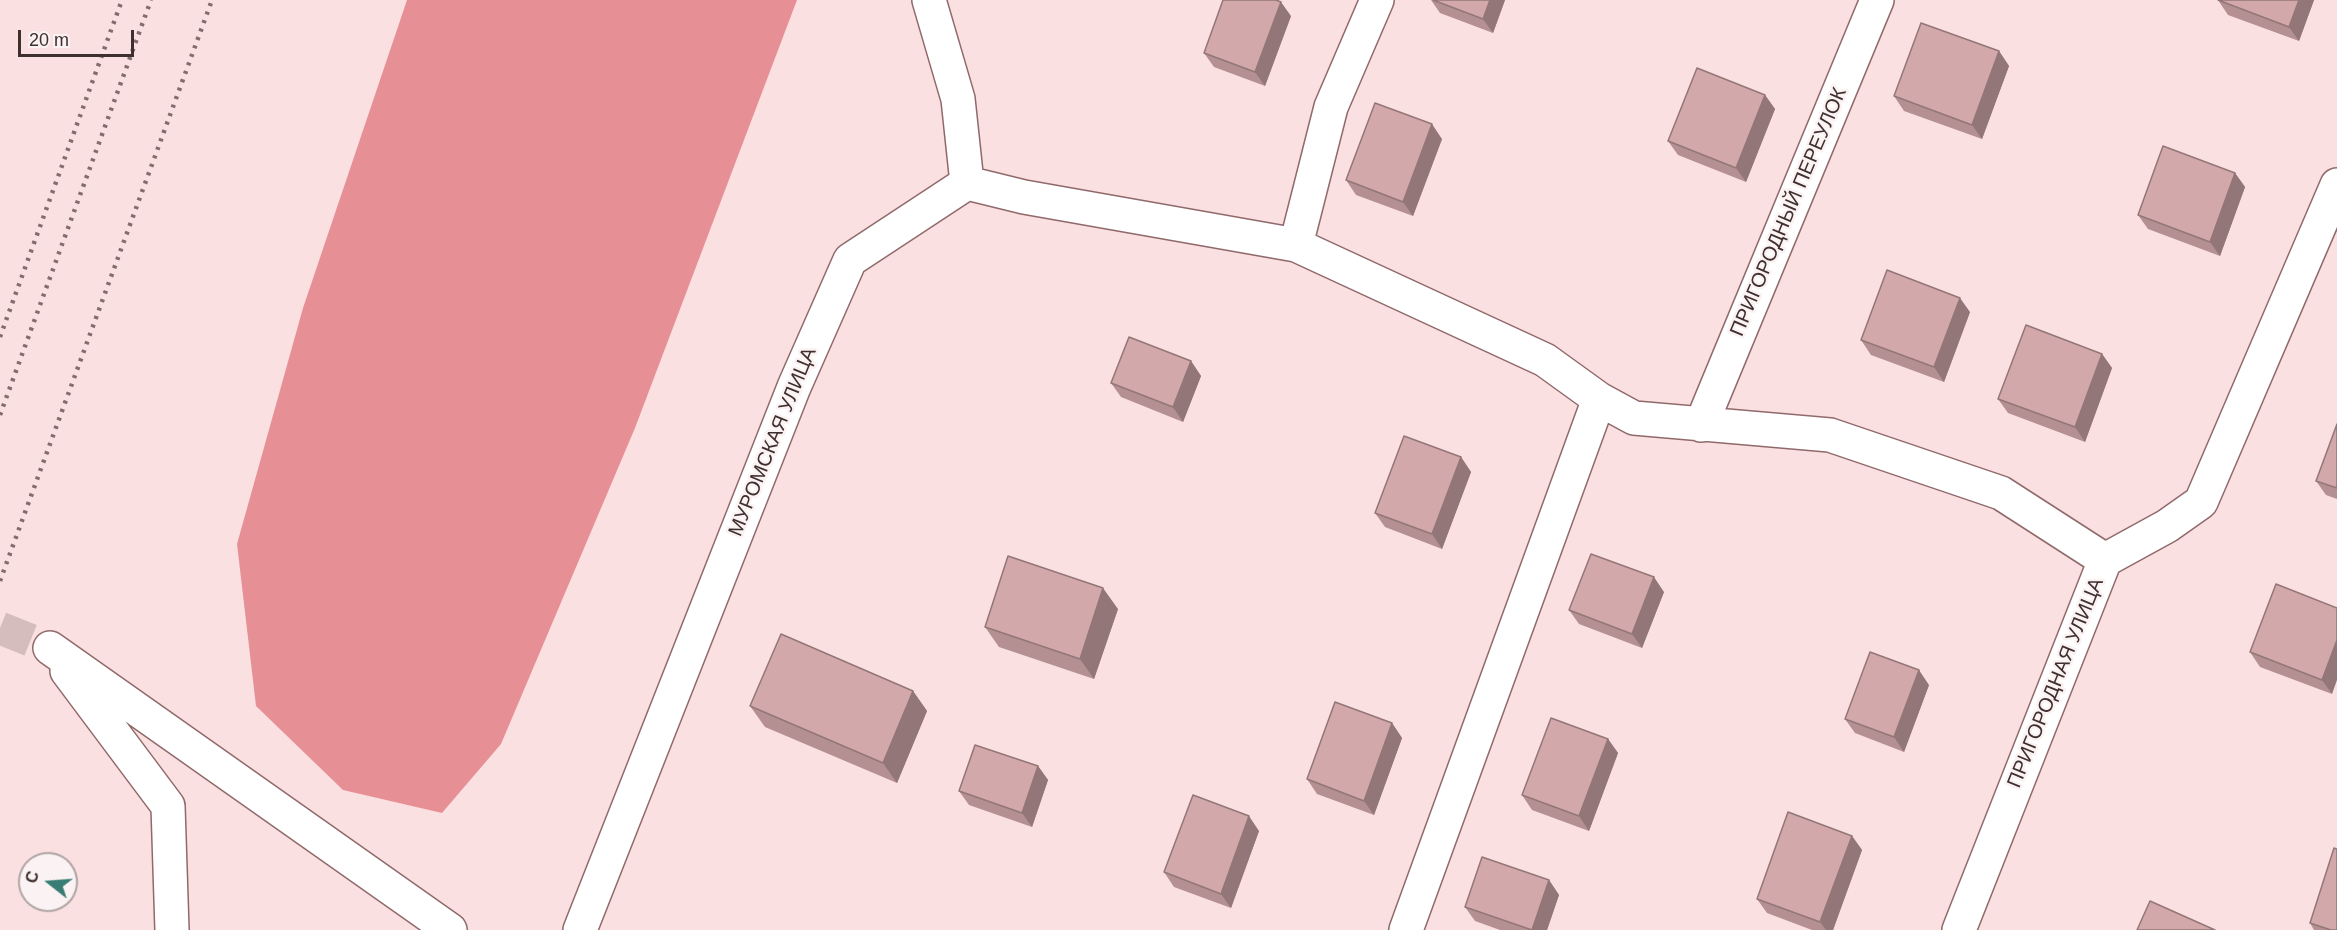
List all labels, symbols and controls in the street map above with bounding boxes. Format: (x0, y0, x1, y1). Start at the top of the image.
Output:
scale bar (21, 18, 136, 56)
text: 20 m (29, 30, 69, 50)
street label: ПРИГОРОДНЫЙ ПЕРЕУЛОК (1726, 84, 1852, 340)
street label: МУРОМСКАЯ УЛИЦА (724, 344, 822, 540)
street label: ПРИГОРОДНАЯ УЛИЦА (2003, 574, 2109, 792)
north arrow (18, 852, 78, 912)
text: С (22, 869, 42, 885)

